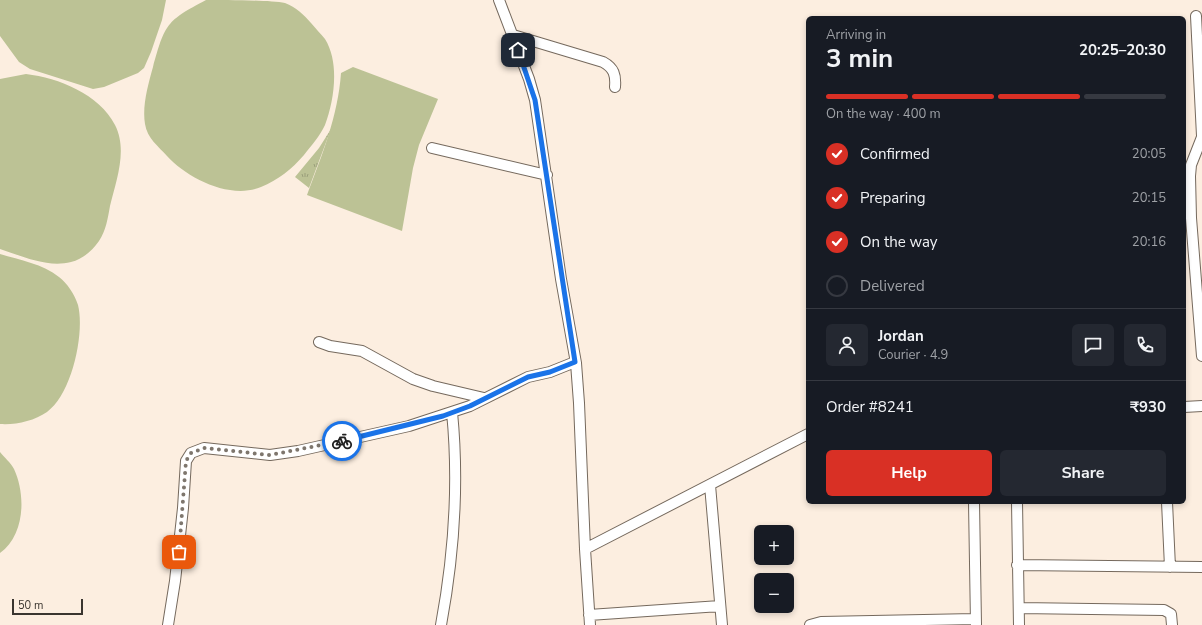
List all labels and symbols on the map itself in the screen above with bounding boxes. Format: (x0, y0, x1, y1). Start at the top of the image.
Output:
pin (501, 33, 535, 67)
courier (322, 421, 362, 461)
pin (162, 535, 196, 569)
scale bar (12, 597, 83, 616)

